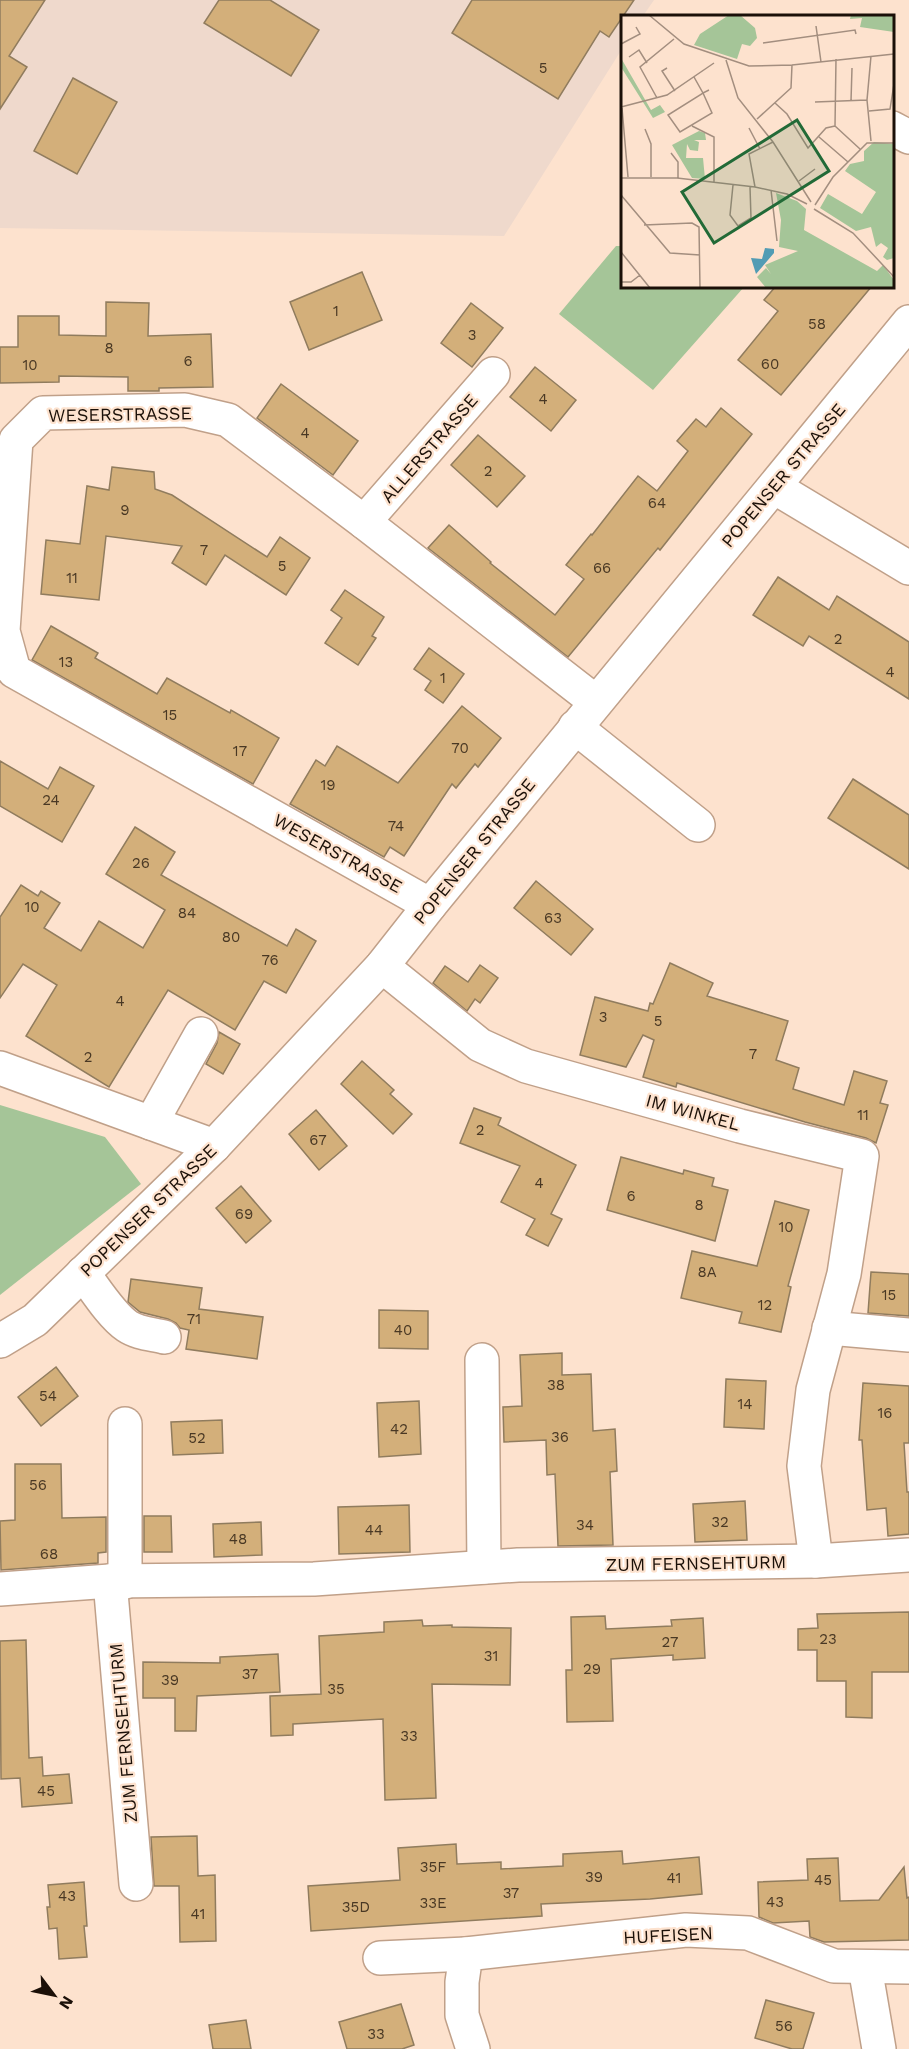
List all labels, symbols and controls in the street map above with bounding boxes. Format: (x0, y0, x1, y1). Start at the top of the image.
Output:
inset map (621, 15, 894, 288)
house number: 5 (539, 59, 547, 77)
house number: 1 (333, 302, 339, 320)
house number: 58 (808, 315, 826, 333)
house number: 3 (468, 326, 476, 344)
house number: 8 (104, 339, 114, 357)
house number: 6 (183, 352, 193, 370)
house number: 60 (761, 355, 779, 373)
house number: 10 (22, 356, 38, 374)
street label: ALLERSTRASSE (376, 389, 482, 507)
house number: 4 (538, 390, 548, 408)
street label: POPENSER STRASSE (717, 399, 849, 551)
street label: WESERSTRASSE (48, 402, 192, 426)
house number: 4 (300, 424, 310, 442)
house number: 2 (484, 462, 492, 480)
house number: 64 (648, 494, 666, 512)
house number: 9 (120, 501, 130, 519)
house number: 7 (200, 541, 208, 559)
house number: 5 (278, 557, 286, 575)
house number: 66 (593, 559, 611, 577)
house number: 11 (66, 569, 78, 587)
house number: 2 (834, 630, 842, 648)
house number: 13 (59, 653, 73, 671)
house number: 4 (885, 663, 895, 681)
house number: 1 (440, 669, 446, 687)
house number: 15 (163, 706, 177, 724)
house number: 70 (451, 739, 469, 757)
house number: 17 (233, 742, 247, 760)
street label: POPENSER STRASSE (409, 774, 539, 928)
house number: 19 (320, 776, 336, 794)
house number: 24 (42, 791, 60, 809)
street label: WESERSTRASSE (270, 809, 406, 897)
house number: 74 (388, 817, 404, 835)
house number: 26 (132, 854, 150, 872)
house number: 10 (24, 898, 40, 916)
house number: 84 (178, 904, 196, 922)
house number: 63 (544, 909, 562, 927)
house number: 80 (222, 928, 240, 946)
house number: 76 (261, 951, 279, 969)
house number: 4 (115, 992, 125, 1010)
house number: 3 (599, 1008, 607, 1026)
house number: 5 (654, 1012, 662, 1030)
house number: 7 (749, 1045, 757, 1063)
house number: 2 (84, 1048, 92, 1066)
street label: IM WINKEL (644, 1089, 742, 1135)
house number: 11 (857, 1106, 869, 1124)
house number: 2 (476, 1121, 484, 1139)
house number: 67 (309, 1131, 327, 1149)
street label: POPENSER STRASSE (75, 1139, 221, 1281)
house number: 4 (534, 1174, 544, 1192)
house number: 6 (626, 1187, 636, 1205)
house number: 8 (694, 1196, 704, 1214)
house number: 69 (235, 1205, 253, 1223)
house number: 10 (778, 1218, 794, 1236)
house number: 8A (697, 1263, 717, 1281)
house number: 15 (882, 1286, 896, 1304)
house number: 12 (758, 1296, 772, 1314)
house number: 71 (187, 1310, 201, 1328)
house number: 40 (394, 1321, 412, 1339)
house number: 38 (547, 1376, 565, 1394)
house number: 54 (39, 1387, 57, 1405)
house number: 14 (737, 1395, 753, 1413)
house number: 16 (878, 1404, 892, 1422)
house number: 42 (390, 1420, 408, 1438)
house number: 36 (551, 1428, 569, 1446)
house number: 52 (188, 1429, 206, 1447)
house number: 56 (29, 1476, 47, 1494)
house number: 32 (711, 1513, 729, 1531)
house number: 34 (576, 1516, 594, 1534)
house number: 44 (365, 1521, 383, 1539)
house number: 48 (229, 1530, 247, 1548)
house number: 68 (40, 1545, 58, 1563)
street label: ZUM FERNSEHTURM (606, 1551, 786, 1575)
house number: 23 (819, 1630, 837, 1648)
house number: 27 (662, 1633, 678, 1651)
street label: ZUM FERNSEHTURM (105, 1642, 141, 1824)
house number: 31 (484, 1647, 498, 1665)
house number: 29 (583, 1660, 601, 1678)
house number: 37 (242, 1665, 258, 1683)
house number: 39 (161, 1671, 179, 1689)
house number: 35 (327, 1680, 345, 1698)
house number: 33 (400, 1727, 418, 1745)
house number: 45 (37, 1782, 55, 1800)
house number: 35F (420, 1858, 446, 1876)
house number: 39 (585, 1868, 603, 1886)
house number: 41 (667, 1869, 681, 1887)
house number: 45 (814, 1871, 832, 1889)
house number: 37 (503, 1884, 519, 1902)
house number: 43 (58, 1887, 76, 1905)
house number: 43 (766, 1893, 784, 1911)
house number: 33E (419, 1894, 447, 1912)
house number: 35D (342, 1898, 370, 1916)
house number: 41 (191, 1905, 205, 1923)
street label: HUFEISEN (623, 1922, 713, 1948)
north arrow (24, 1965, 84, 2025)
text: N (55, 1993, 77, 2013)
house number: 56 (775, 2017, 793, 2035)
house number: 33 (367, 2025, 385, 2043)

